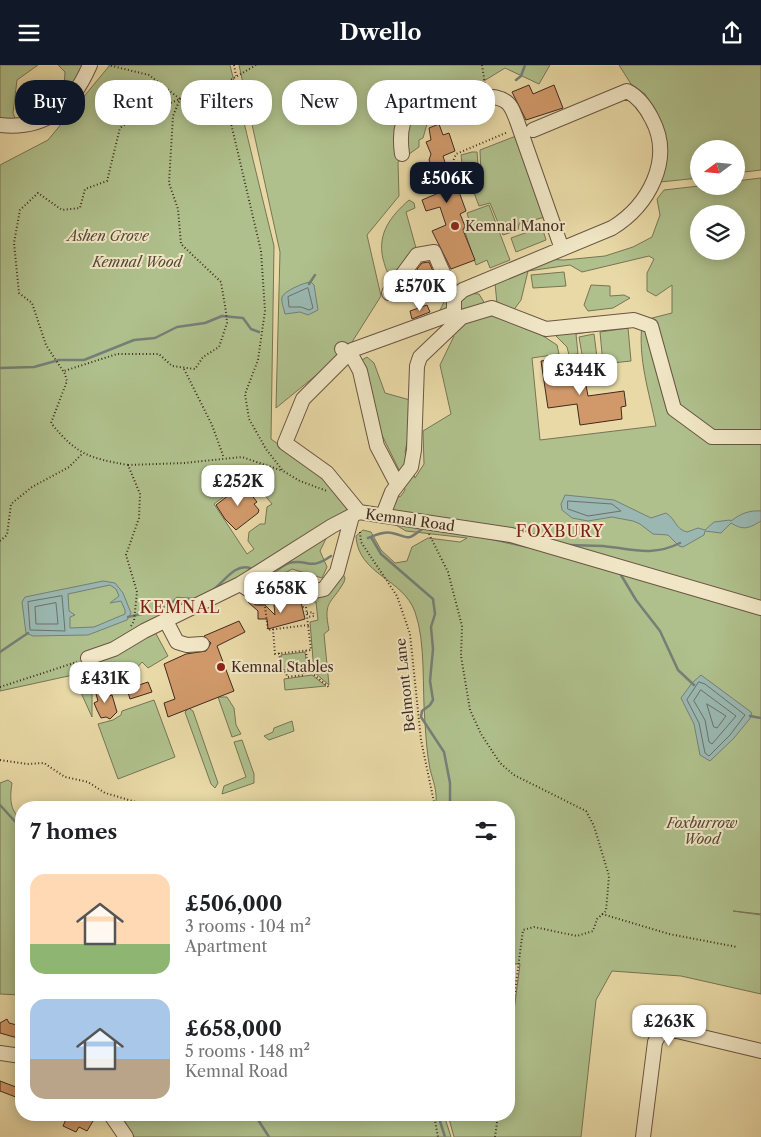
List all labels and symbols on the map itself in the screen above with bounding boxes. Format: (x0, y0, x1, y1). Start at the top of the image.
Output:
north arrow (690, 140, 745, 195)
pin: £506K (412, 161, 482, 204)
place label: Kemnal Manor (465, 217, 565, 235)
marker: Kemnal Manor (449, 220, 461, 232)
park label: Ashen Grove (65, 227, 150, 245)
park label: Kemnal Wood (91, 253, 183, 271)
pin: £570K (385, 269, 455, 312)
pin: £344K (545, 353, 615, 396)
pin: £252K (203, 465, 273, 507)
street label: Kemnal Road (364, 505, 456, 535)
district label: FOXBURY (516, 521, 604, 541)
pin: £658K (246, 571, 316, 614)
district label: KEMNAL (139, 597, 221, 617)
street label: Belmont Lane (391, 637, 419, 733)
place label: Kemnal Stables (231, 658, 334, 676)
pin: £431K (70, 661, 140, 704)
marker: Kemnal Stables (215, 661, 227, 673)
park label: Foxburrow Wood (666, 814, 738, 848)
pin: £263K (634, 1005, 704, 1047)

